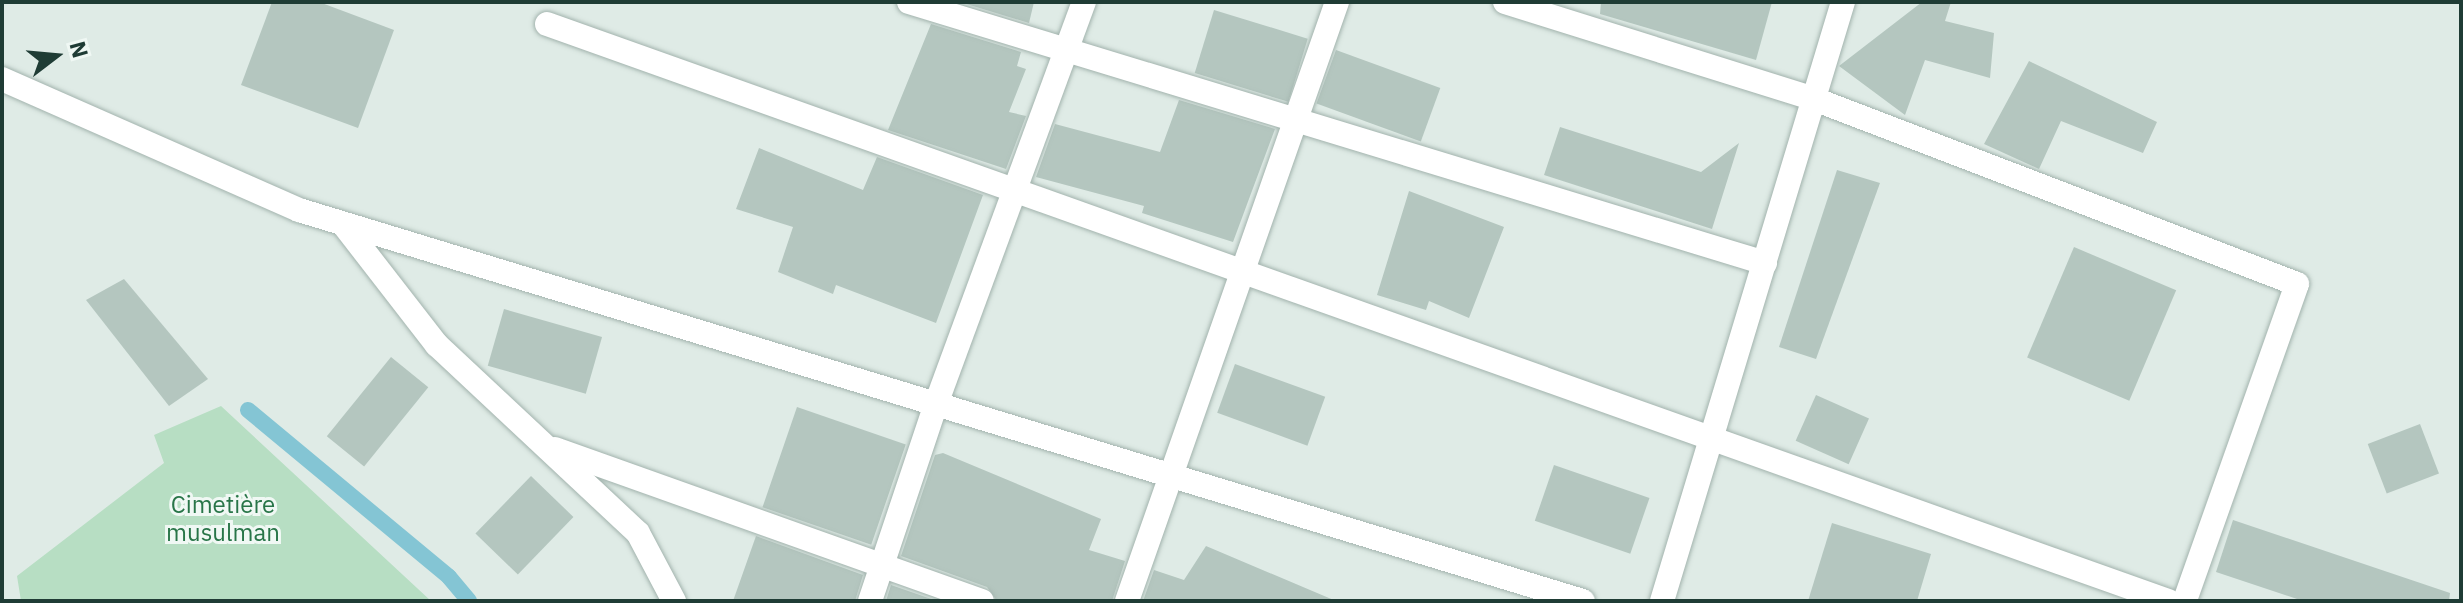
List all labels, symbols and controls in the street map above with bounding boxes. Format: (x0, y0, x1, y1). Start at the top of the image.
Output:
north arrow (16, 16, 96, 96)
text: N (63, 38, 96, 61)
park label: Cimetière musulman (166, 491, 280, 547)

